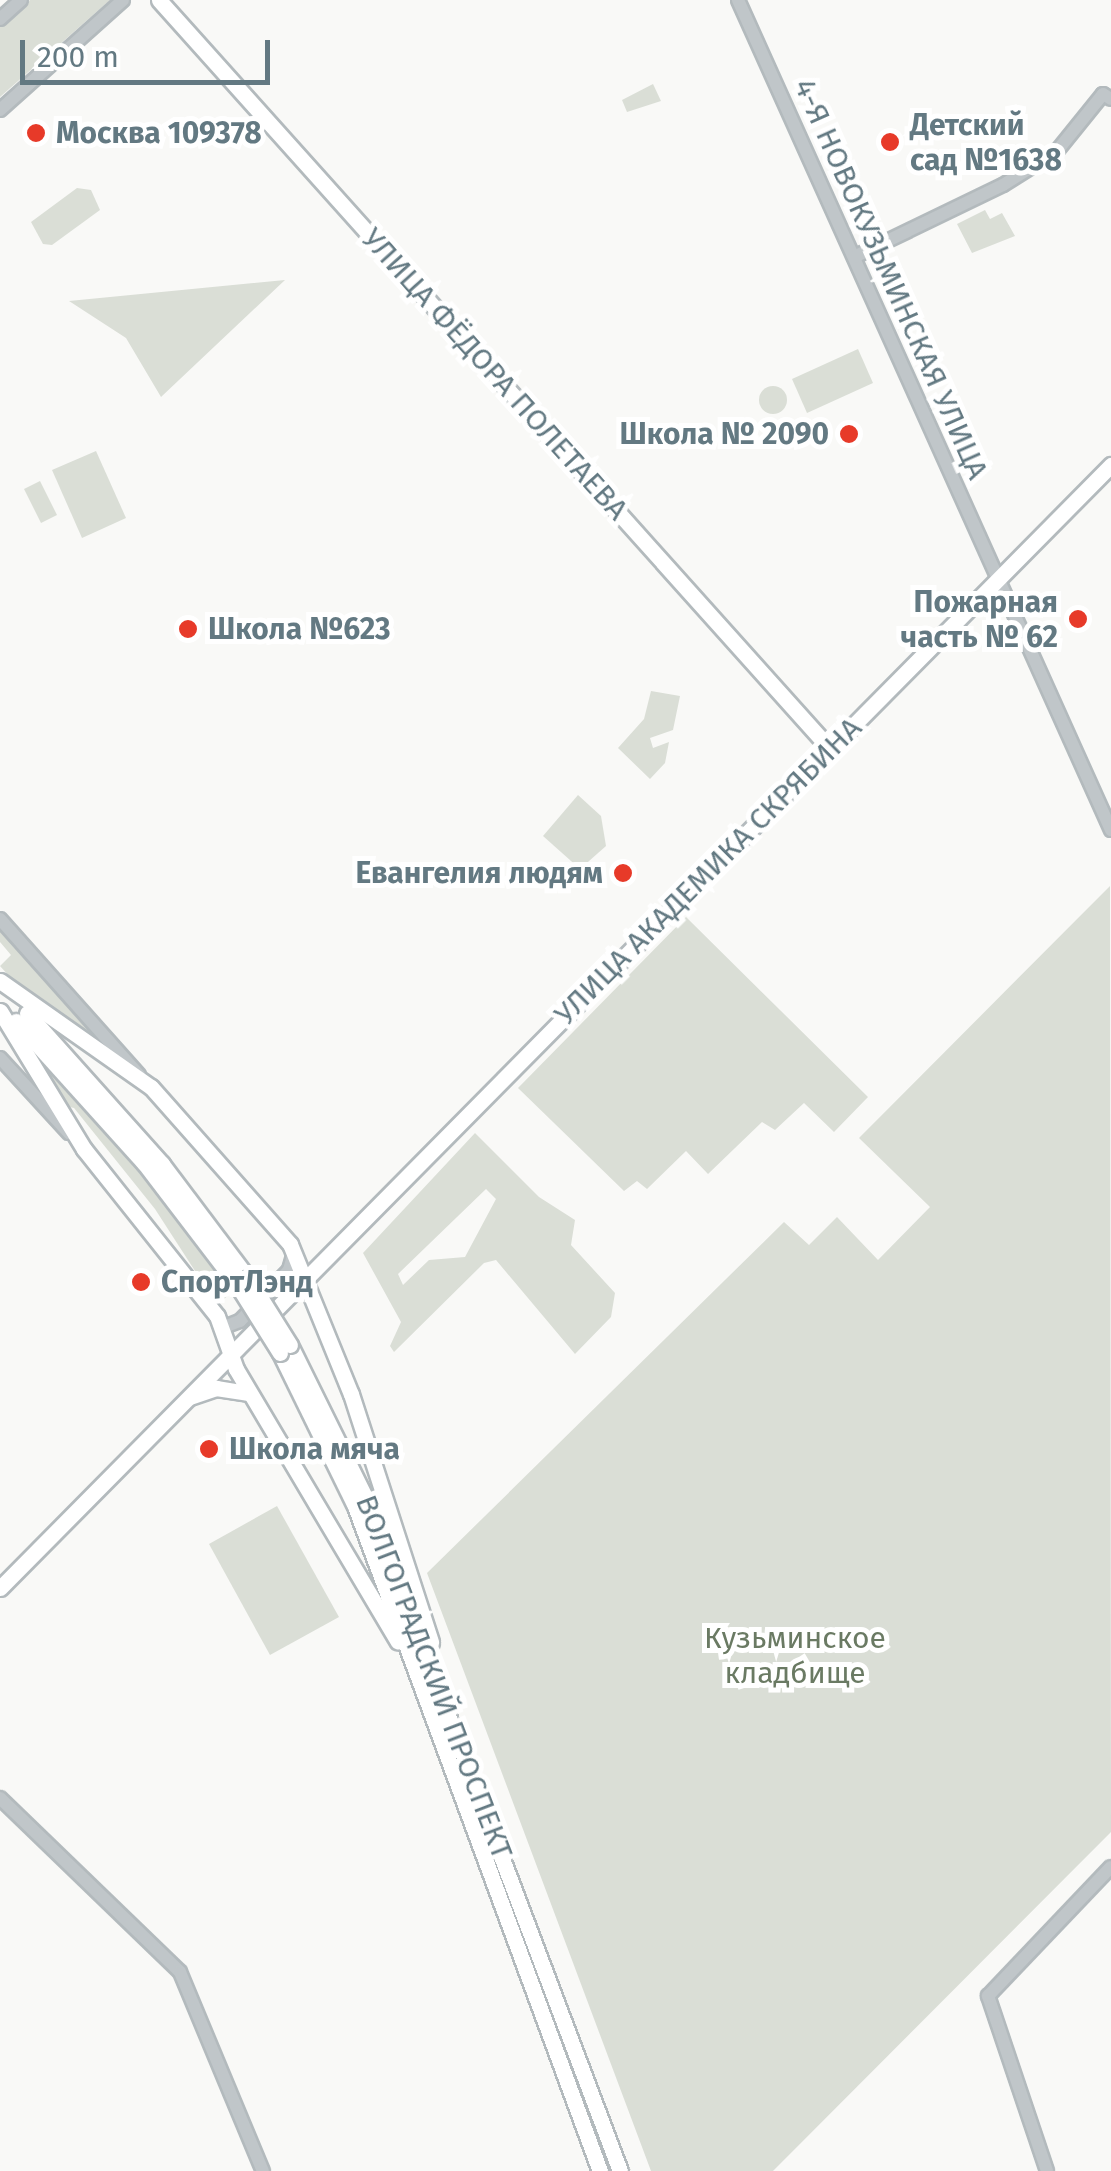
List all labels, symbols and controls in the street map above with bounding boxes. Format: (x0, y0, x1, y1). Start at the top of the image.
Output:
scale bar (25, 20, 275, 82)
text: 200 m (37, 39, 119, 75)
street label: 4-Я НОВОКУЗЬМИНСКАЯ УЛИЦА (786, 73, 996, 485)
place label: Детский сад №1638 (910, 107, 1062, 178)
place label: Москва 109378 (56, 115, 262, 151)
marker: Москва 109378 (25, 122, 47, 144)
marker: Детский сад №1638 (879, 131, 901, 153)
street label: УЛИЦА ФЁДОРА ПОЛЕТАЕВА (354, 221, 636, 527)
place label: Школа № 2090 (620, 416, 829, 452)
marker: Школа № 2090 (838, 423, 860, 445)
place label: Пожарная часть № 62 (901, 584, 1058, 654)
marker: Пожарная часть № 62 (1067, 608, 1089, 630)
place label: Школа №623 (208, 611, 391, 647)
marker: Школа №623 (177, 618, 199, 640)
street label: УЛИЦА АКАДЕМИКА СКРЯБИНА (547, 710, 869, 1032)
place label: Евангелия людям (355, 855, 603, 891)
marker: Евангелия людям (612, 862, 634, 884)
place label: СпортЛэнд (161, 1264, 313, 1300)
marker: СпортЛэнд (130, 1271, 152, 1293)
place label: Школа мяча (229, 1431, 400, 1467)
marker: Школа мяча (198, 1438, 220, 1460)
street label: ВОЛГОГРАДСКИЙ ПРОСПЕКТ (348, 1490, 520, 1864)
park label: Кузьминское кладбище (704, 1620, 886, 1690)

